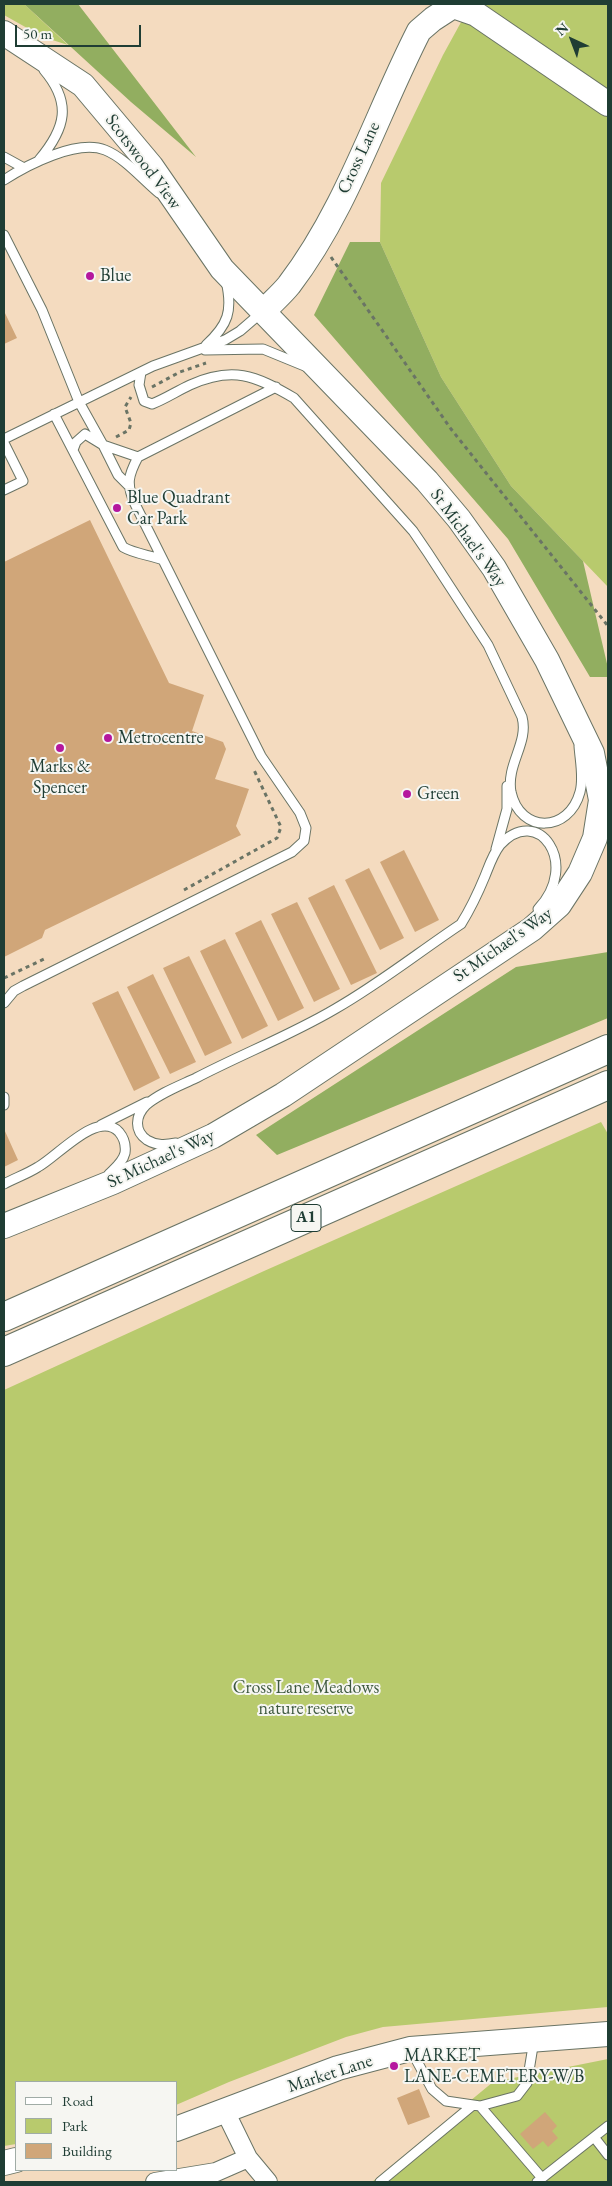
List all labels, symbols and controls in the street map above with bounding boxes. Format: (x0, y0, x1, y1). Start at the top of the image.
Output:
scale bar (18, 15, 144, 47)
north arrow (547, 15, 597, 65)
text: N (551, 19, 572, 39)
text: 50 m (23, 24, 52, 43)
street label: Scotswood View (100, 110, 186, 214)
street label: Cross Lane (333, 118, 385, 198)
place label: Blue (100, 265, 131, 287)
marker: Blue (84, 270, 96, 282)
street label: St Michael's Way (425, 485, 511, 591)
place label: Blue Quadrant Car Park (127, 487, 230, 530)
marker: Blue Quadrant Car Park (111, 502, 123, 514)
place label: Metrocentre (118, 727, 204, 749)
marker: Metrocentre (102, 732, 114, 744)
marker: Marks & Spencer (54, 742, 66, 754)
place label: Marks & Spencer (30, 756, 90, 799)
place label: Green (417, 783, 459, 805)
marker: Green (401, 788, 413, 800)
street label: St Michael's Way (449, 903, 557, 987)
street label: St Michael's Way (104, 1125, 218, 1193)
road number: A1 (291, 1204, 321, 1232)
park label: Cross Lane Meadows nature reserve (233, 1677, 379, 1720)
place label: MARKET LANE-CEMETERY-W/B (404, 2045, 584, 2088)
street label: Market Lane (285, 2050, 375, 2098)
marker: MARKET LANE-CEMETERY-W/B (388, 2060, 400, 2072)
legend (15, 2081, 178, 2171)
text: Road (62, 2091, 93, 2110)
text: Park (62, 2116, 88, 2135)
text: Building (62, 2141, 112, 2160)

